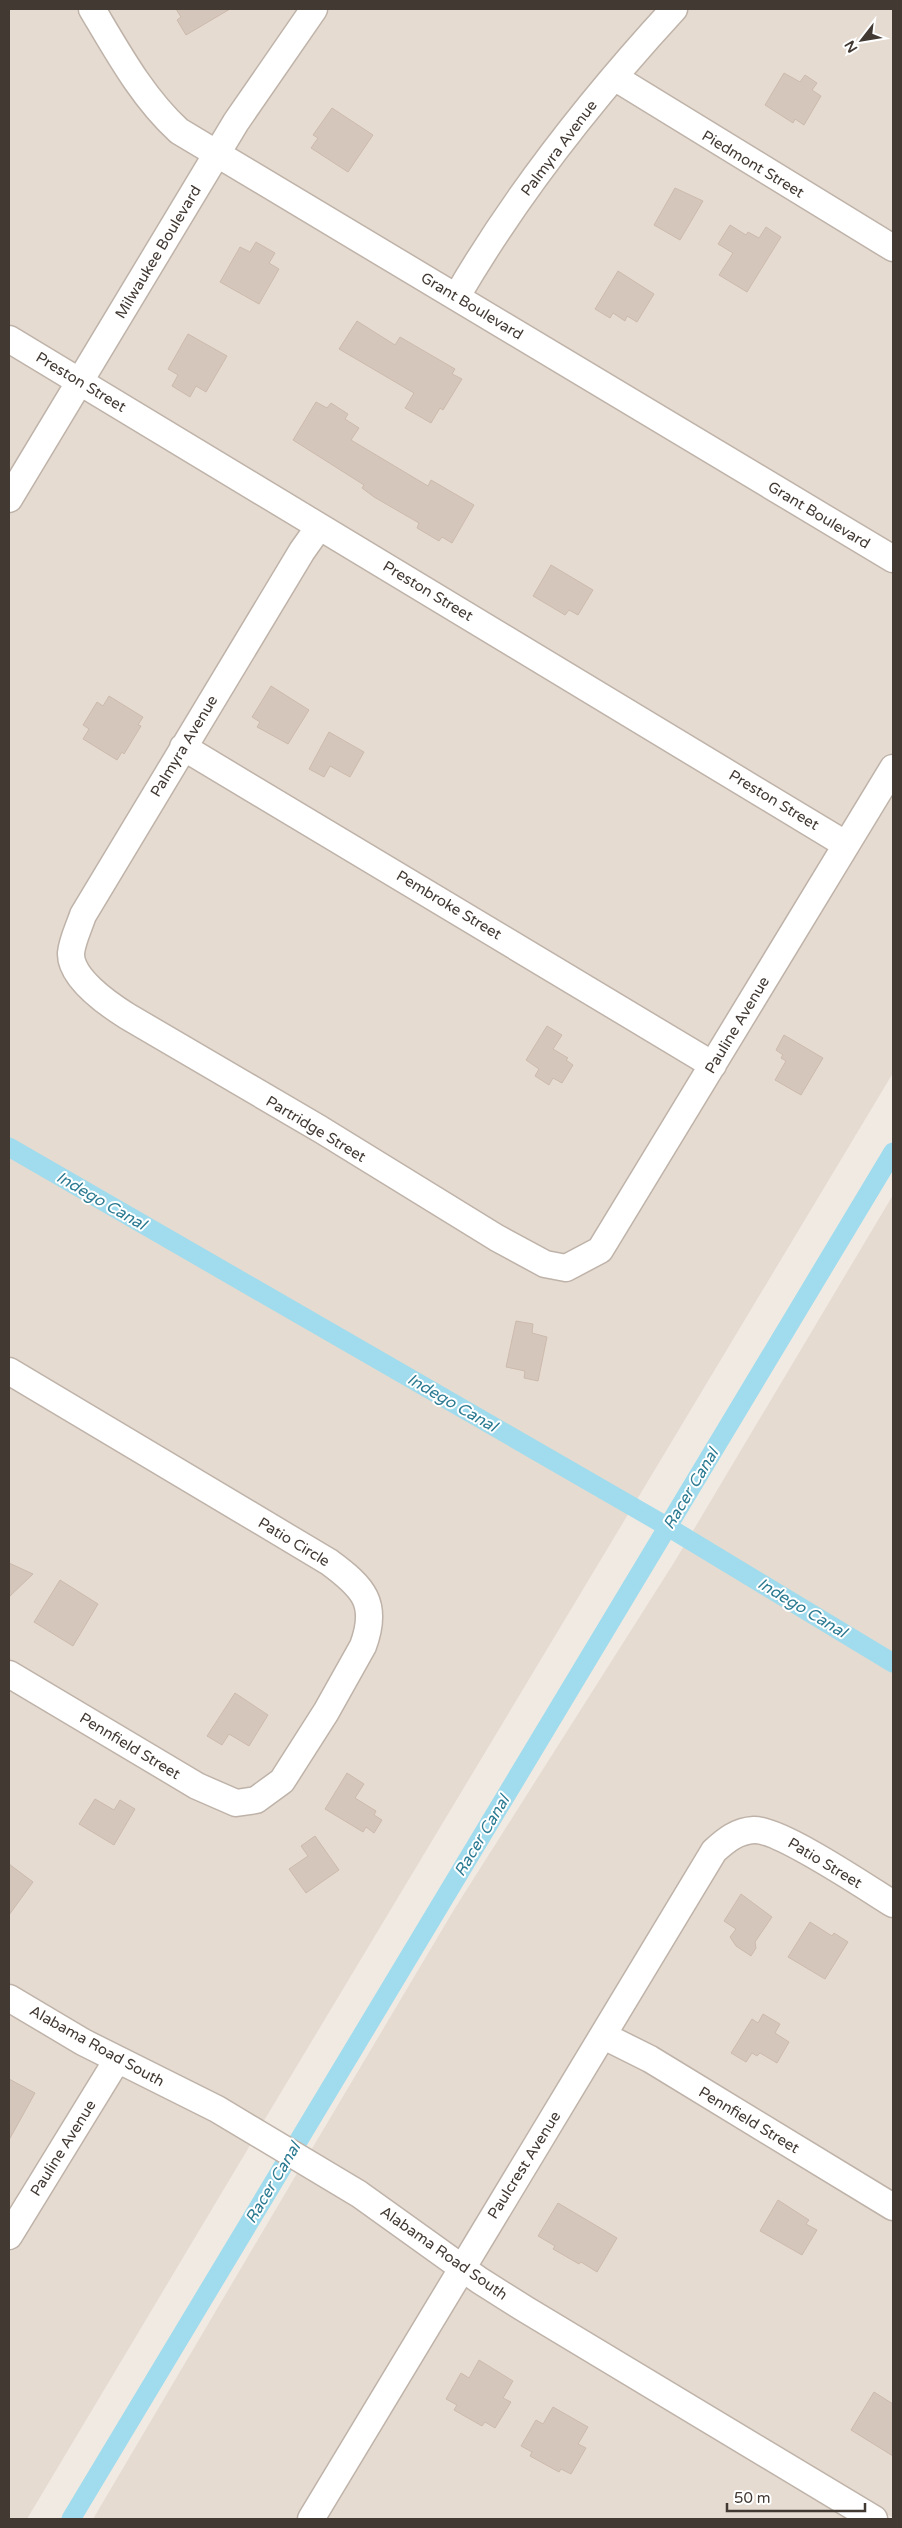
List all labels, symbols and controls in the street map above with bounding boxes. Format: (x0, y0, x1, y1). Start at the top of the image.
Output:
north arrow (837, 15, 887, 65)
text: N (841, 37, 861, 56)
street label: Palmyra Avenue (517, 97, 601, 199)
street label: Piedmont Street (699, 126, 808, 202)
street label: Milwaukee Boulevard (111, 182, 205, 322)
street label: Grant Boulevard (418, 268, 526, 344)
street label: Preston Street (33, 348, 129, 416)
street label: Grant Boulevard (765, 477, 873, 553)
street label: Preston Street (380, 557, 476, 625)
street label: Palmyra Avenue (147, 692, 221, 800)
street label: Preston Street (726, 766, 822, 834)
street label: Pembroke Street (393, 866, 505, 944)
street label: Pauline Avenue (701, 973, 773, 1077)
street label: Partridge Street (263, 1092, 369, 1166)
water label: Indego Canal (53, 1167, 151, 1236)
water label: Indego Canal (404, 1369, 502, 1438)
water label: Racer Canal (659, 1443, 724, 1533)
street label: Patio Circle (255, 1514, 333, 1570)
water label: Indego Canal (754, 1574, 852, 1643)
street label: Pennfield Street (76, 1709, 184, 1783)
water label: Racer Canal (450, 1790, 515, 1880)
street label: Patio Street (785, 1834, 866, 1892)
street label: Alabama Road South (27, 2001, 167, 2091)
street label: Pennfield Street (695, 2083, 803, 2157)
street label: Pauline Avenue (26, 2097, 100, 2199)
street label: Paulcrest Avenue (484, 2108, 564, 2222)
water label: Racer Canal (241, 2137, 306, 2227)
street label: Alabama Road South (377, 2202, 511, 2304)
scale bar (727, 2480, 864, 2512)
text: 50 m (734, 2489, 771, 2507)

